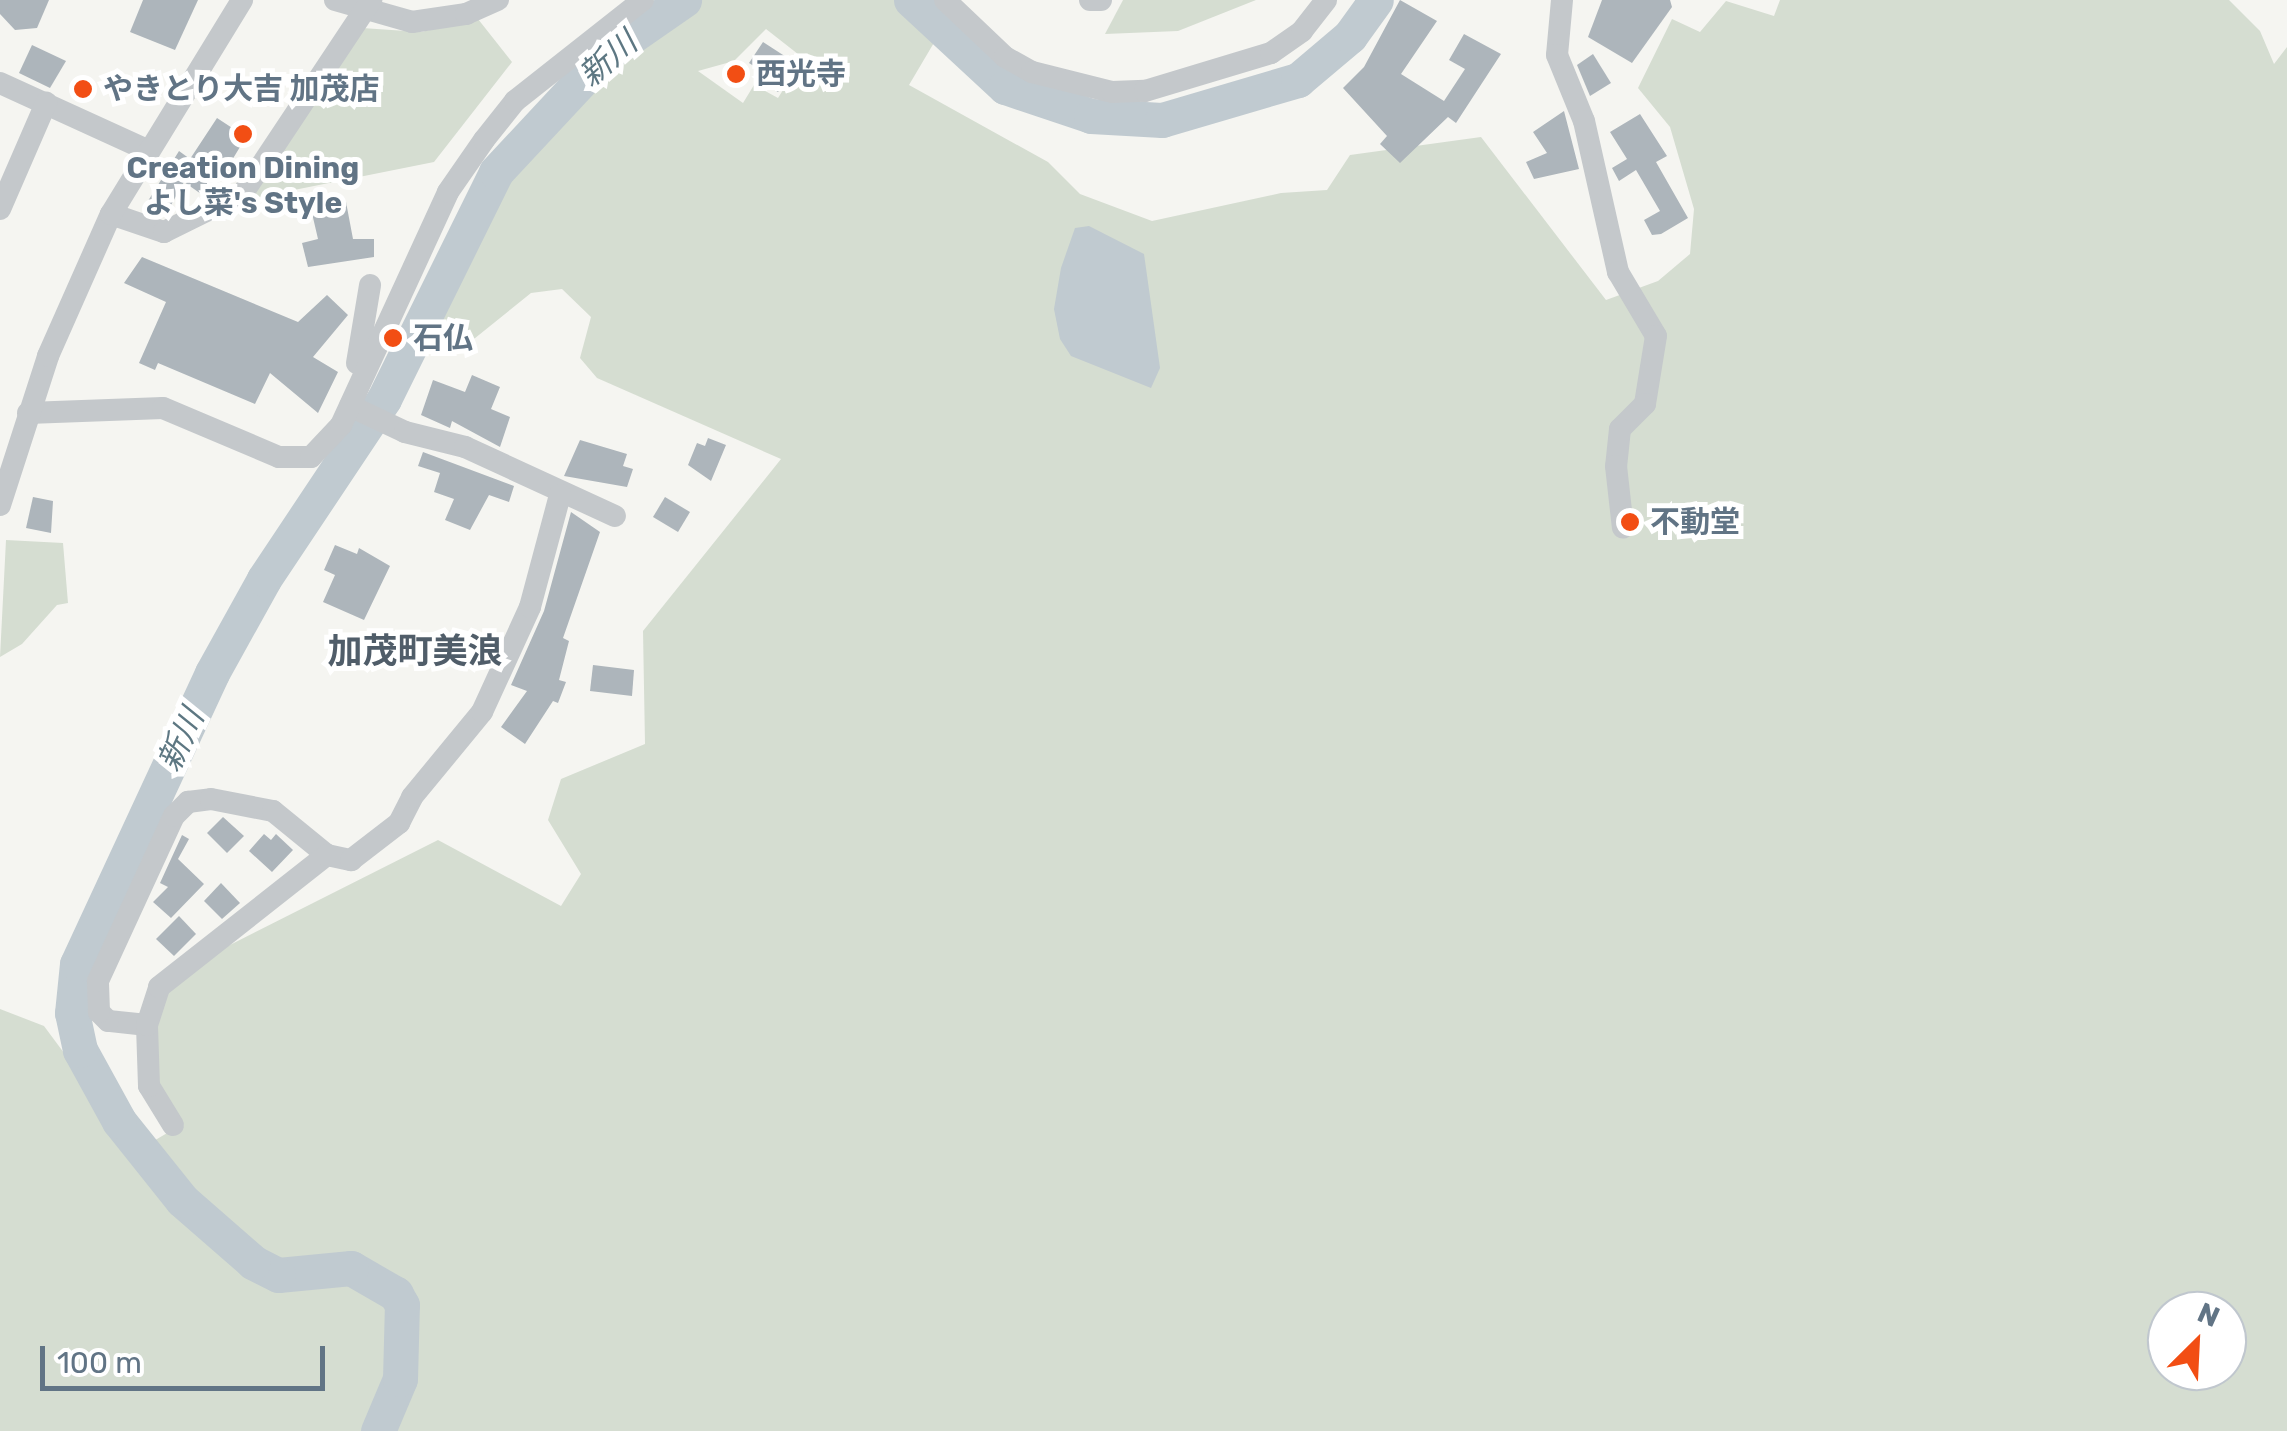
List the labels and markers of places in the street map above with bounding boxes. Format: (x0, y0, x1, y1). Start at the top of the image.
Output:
place label: 西光寺 (756, 56, 846, 92)
marker: 西光寺 (725, 63, 747, 85)
place label: やきとり大吉 加茂店 (103, 71, 379, 107)
marker: やきとり大吉 加茂店 (72, 78, 94, 100)
marker: Creation Dining よし菜's Style (232, 123, 254, 145)
place label: Creation Dining よし菜's Style (127, 150, 359, 220)
place label: 石仏 (413, 320, 473, 356)
marker: 石仏 (382, 327, 404, 349)
place label: 不動堂 (1650, 504, 1740, 540)
marker: 不動堂 (1619, 511, 1641, 533)

